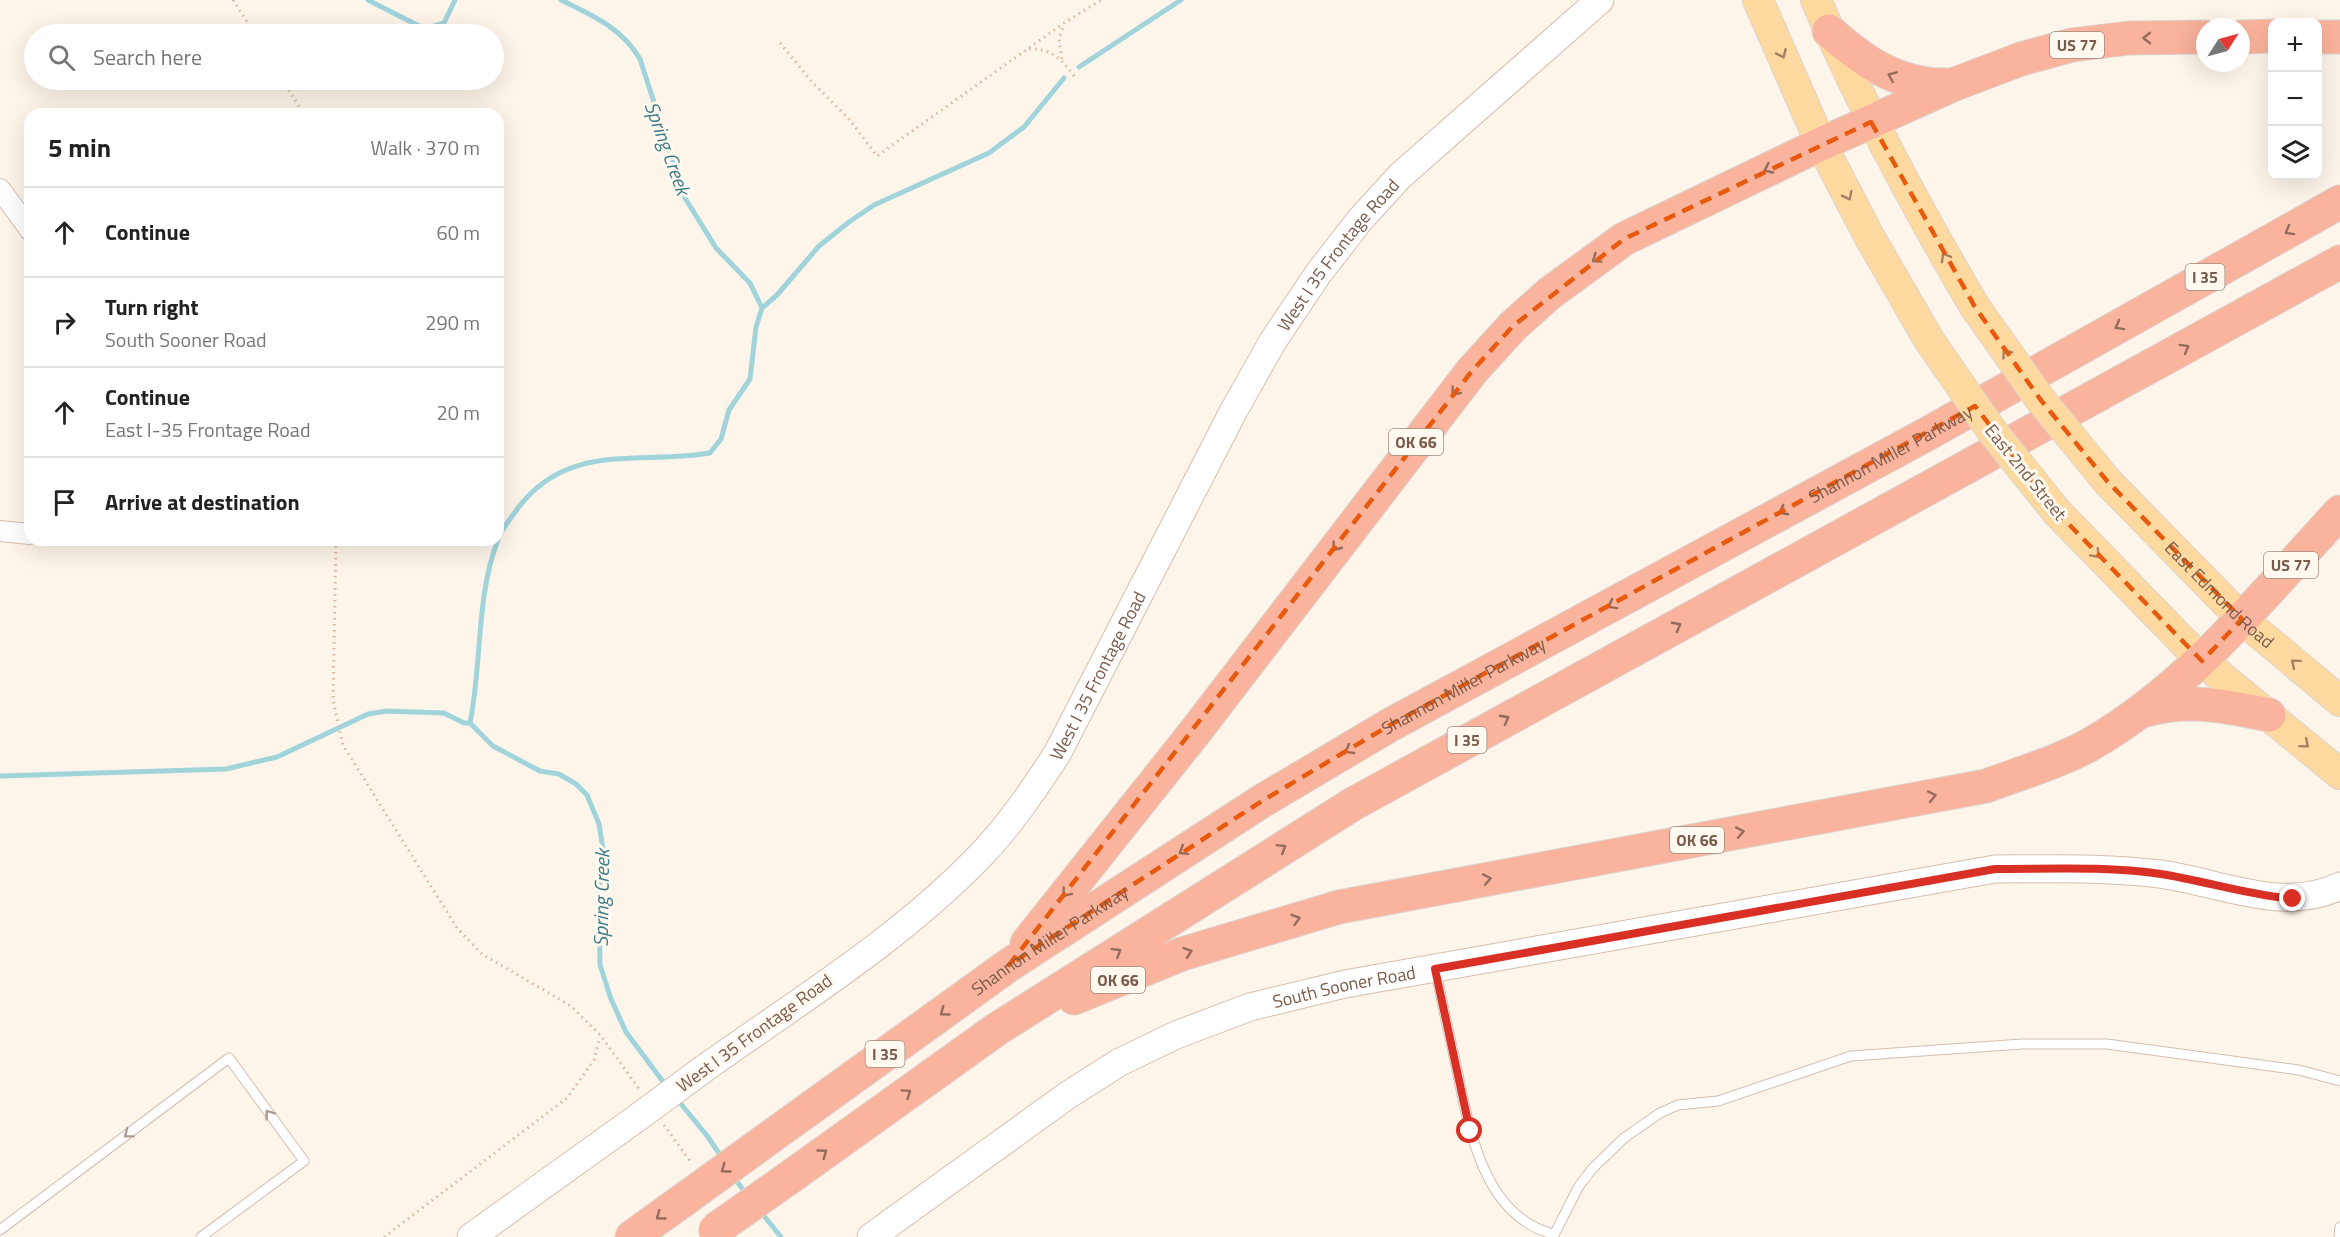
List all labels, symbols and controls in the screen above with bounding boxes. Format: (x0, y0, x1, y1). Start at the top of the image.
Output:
north arrow (2196, 18, 2250, 72)
map controls (2268, 18, 2322, 180)
button: + (2268, 18, 2322, 72)
search box (24, 24, 504, 90)
road number: US 77 (2050, 32, 2104, 58)
one-way arrow (2142, 32, 2151, 44)
text: Search here (93, 40, 202, 74)
icon: search (45, 41, 78, 74)
one-way arrow (1775, 47, 1787, 58)
one-way arrow (1887, 71, 1898, 83)
button: − (2268, 72, 2322, 126)
water label: Spring Creek (637, 97, 700, 201)
button: layers (2268, 126, 2322, 180)
text: 5 min (48, 128, 111, 167)
text: Walk · 370 m (371, 132, 480, 163)
one-way arrow (1764, 162, 1775, 174)
street label: West I 35 Frontage Road (1270, 172, 1405, 336)
one-way arrow (1841, 190, 1852, 200)
text: Continue (105, 215, 190, 249)
icon: ahead (48, 216, 81, 249)
text: 60 m (436, 217, 480, 248)
one-way arrow (2285, 224, 2295, 235)
one-way arrow (1591, 252, 1602, 263)
one-way arrow (1941, 253, 1952, 263)
road number: I 35 (2186, 264, 2224, 290)
text: Turn right (105, 290, 199, 324)
icon: right (48, 306, 81, 339)
text: 290 m (425, 307, 480, 338)
one-way arrow (2114, 319, 2125, 330)
text: South Sooner Road (105, 324, 267, 355)
one-way arrow (2178, 344, 2189, 356)
one-way arrow (2003, 348, 2014, 359)
text: Continue (105, 380, 190, 414)
one-way arrow (1451, 386, 1462, 397)
icon: ahead (48, 396, 81, 429)
text: 20 m (436, 397, 480, 428)
street label: Shannon Miller Parkway (1803, 398, 1978, 509)
text: East I-35 Frontage Road (105, 414, 310, 445)
street label: East 2nd Street (1979, 418, 2074, 527)
road number: OK 66 (1389, 429, 1443, 455)
text: Arrive at destination (105, 485, 300, 519)
icon: arrive (48, 486, 81, 519)
one-way arrow (1779, 504, 1789, 515)
street label: East Edmond Road (2159, 535, 2280, 654)
one-way arrow (1332, 540, 1343, 551)
one-way arrow (2089, 546, 2100, 557)
road number: US 77 (2264, 552, 2318, 578)
street label: West I 35 Frontage Road (1043, 586, 1152, 765)
one-way arrow (1608, 597, 1618, 609)
one-way arrow (1671, 622, 1681, 633)
street label: Shannon Miller Parkway (1376, 630, 1550, 741)
one-way arrow (2291, 660, 2302, 671)
one-way arrow (1499, 715, 1510, 726)
road number: I 35 (1448, 727, 1486, 753)
one-way arrow (2298, 737, 2309, 748)
one-way arrow (1345, 742, 1355, 754)
one-way arrow (1927, 790, 1937, 803)
one-way arrow (1735, 826, 1745, 839)
road number: OK 66 (1670, 827, 1724, 853)
one-way arrow (1179, 844, 1189, 856)
one-way arrow (1276, 844, 1286, 856)
water label: Spring Creek (585, 847, 617, 947)
one-way arrow (1482, 873, 1492, 886)
street label: Shannon Miller Parkway (965, 878, 1133, 1002)
route end (2279, 885, 2305, 911)
one-way arrow (1063, 886, 1074, 897)
one-way arrow (1290, 914, 1301, 926)
one-way arrow (1182, 947, 1193, 960)
one-way arrow (1111, 948, 1121, 960)
street label: South Sooner Road (1270, 958, 1418, 1015)
street label: West I 35 Frontage Road (671, 967, 837, 1099)
road number: OK 66 (1091, 967, 1145, 993)
one-way arrow (940, 1005, 951, 1016)
road number: I 35 (866, 1041, 904, 1067)
one-way arrow (900, 1089, 911, 1100)
one-way arrow (265, 1110, 276, 1121)
route start (1456, 1117, 1482, 1143)
one-way arrow (123, 1127, 134, 1138)
one-way arrow (816, 1150, 827, 1161)
one-way arrow (721, 1162, 732, 1173)
one-way arrow (656, 1209, 667, 1220)

